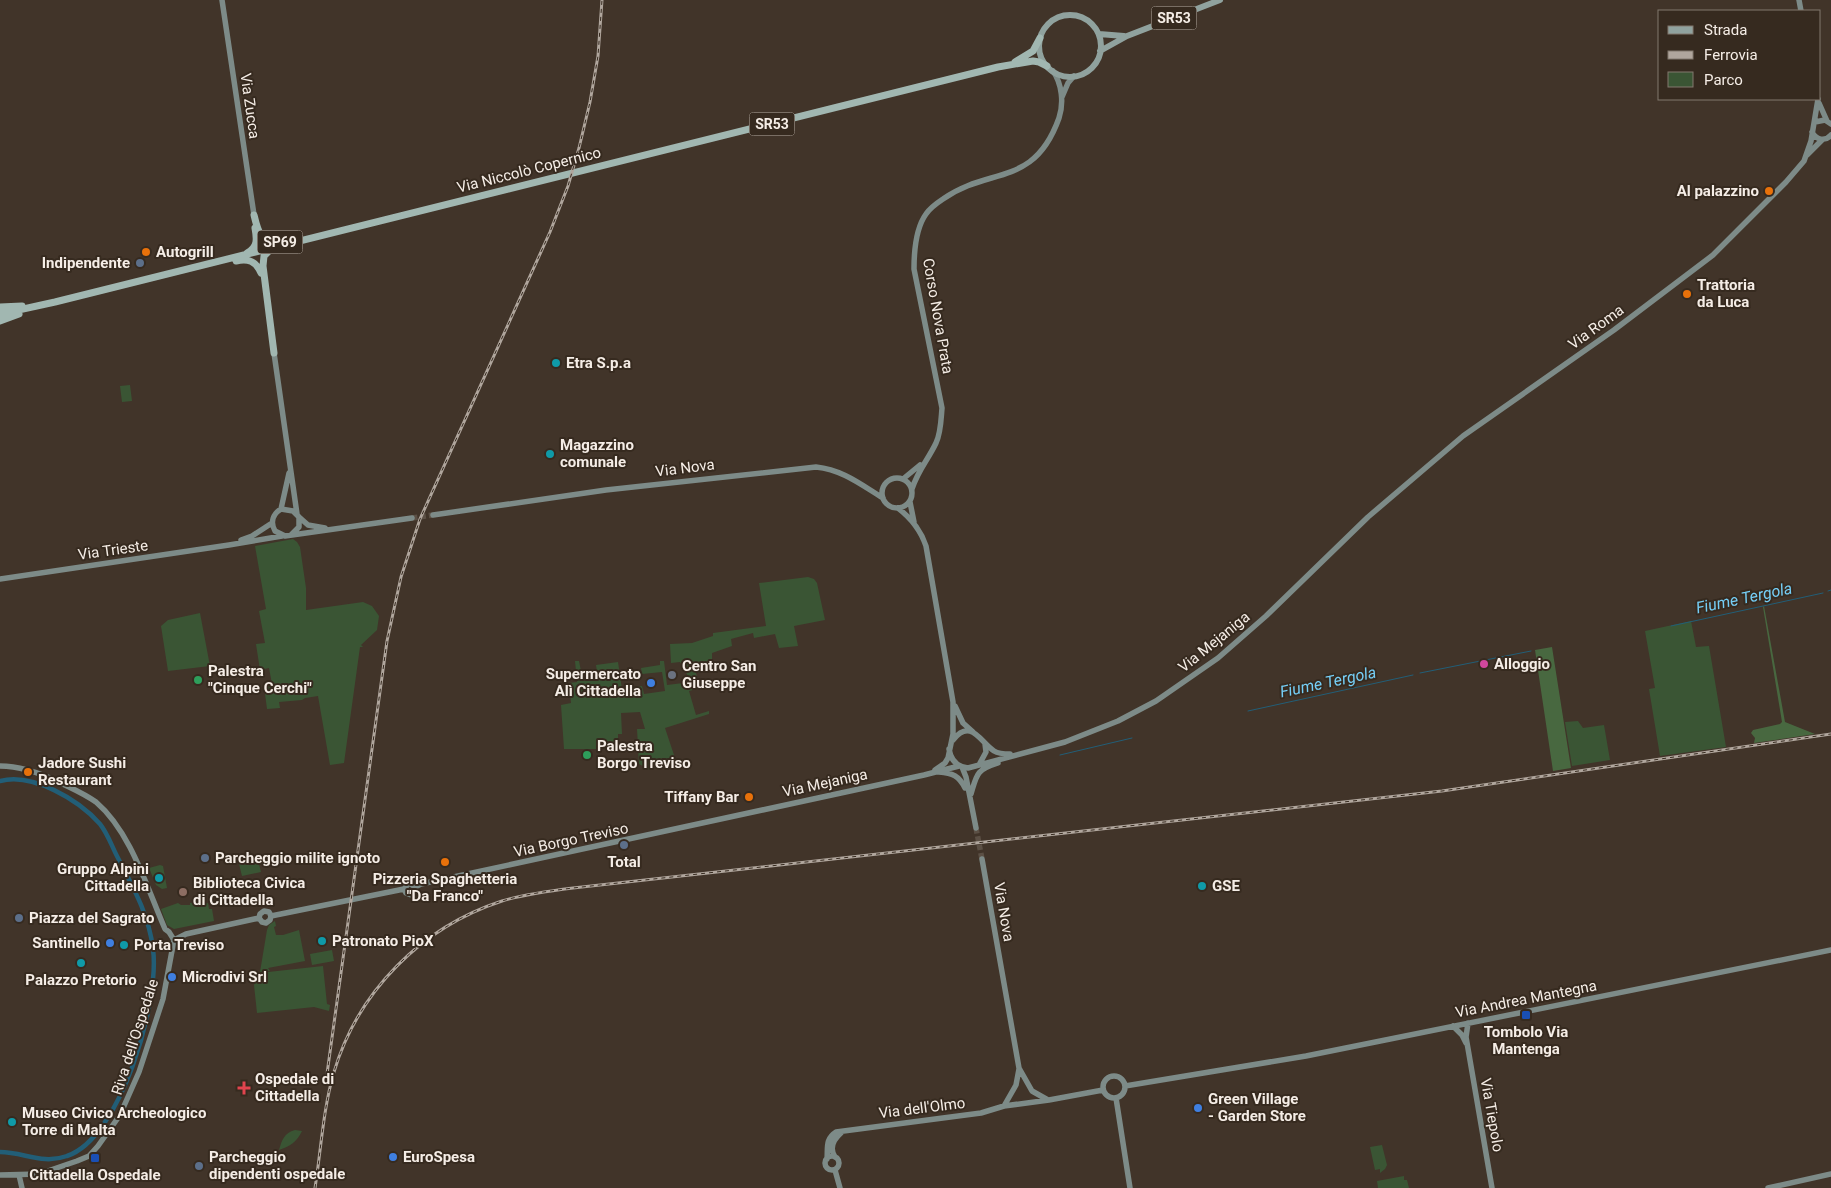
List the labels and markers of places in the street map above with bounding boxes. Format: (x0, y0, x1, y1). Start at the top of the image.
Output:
place label: Al palazzino (1677, 182, 1759, 200)
marker: Al palazzino (1763, 185, 1775, 197)
place label: Autogrill (156, 243, 214, 261)
marker: Autogrill (140, 246, 152, 258)
place label: Indipendente (42, 254, 130, 272)
marker: Indipendente (134, 257, 146, 269)
place label: Trattoria da Luca (1697, 276, 1755, 311)
marker: Trattoria da Luca (1681, 288, 1693, 300)
place label: Etra S.p.a (566, 354, 631, 372)
marker: Etra S.p.a (550, 357, 562, 369)
place label: Magazzino comunale (560, 436, 634, 471)
marker: Magazzino comunale (544, 448, 556, 460)
place label: Alloggio (1494, 655, 1550, 673)
place label: Centro San Giuseppe (682, 657, 757, 692)
marker: Alloggio (1478, 658, 1490, 670)
place label: Palestra "Cinque Cerchi" (208, 662, 312, 697)
place label: Supermercato Alì Cittadella (546, 665, 641, 700)
marker: Centro San Giuseppe (666, 669, 678, 681)
marker: Palestra "Cinque Cerchi" (192, 674, 204, 686)
marker: Supermercato Alì Cittadella (645, 677, 657, 689)
place label: Palestra Borgo Treviso (597, 737, 691, 772)
marker: Palestra Borgo Treviso (581, 749, 593, 761)
place label: Jadore Sushi Restaurant (38, 754, 126, 789)
marker: Jadore Sushi Restaurant (22, 766, 34, 778)
place label: Tiffany Bar (664, 788, 740, 806)
marker: Tiffany Bar (743, 791, 755, 803)
marker: Total (618, 839, 630, 851)
place label: Parcheggio milite ignoto (215, 849, 380, 867)
marker: Parcheggio milite ignoto (199, 852, 211, 864)
place label: Total (607, 853, 641, 871)
marker: Pizzeria Spaghetteria "Da Franco" (439, 856, 451, 868)
place label: Gruppo Alpini Cittadella (57, 860, 149, 895)
place label: Pizzeria Spaghetteria "Da Franco" (373, 870, 517, 905)
marker: Gruppo Alpini Cittadella (153, 872, 165, 884)
place label: Biblioteca Civica di Cittadella (193, 874, 305, 909)
place label: GSE (1212, 877, 1240, 895)
marker: GSE (1196, 880, 1208, 892)
marker: Biblioteca Civica di Cittadella (177, 886, 189, 898)
place label: Piazza del Sagrato (29, 909, 154, 927)
marker: Piazza del Sagrato (13, 912, 25, 924)
place label: Patronato PioX (332, 932, 434, 950)
place label: Santinello (32, 934, 100, 952)
marker: Patronato PioX (316, 935, 328, 947)
place label: Porta Treviso (134, 936, 224, 954)
marker: Santinello (104, 937, 116, 949)
marker: Porta Treviso (118, 939, 130, 951)
marker: Palazzo Pretorio (75, 957, 87, 969)
place label: Microdivi Srl (182, 968, 267, 986)
place label: Palazzo Pretorio (25, 971, 137, 989)
marker: Microdivi Srl (166, 971, 178, 983)
marker: Tombolo Via Mantenga (1520, 1009, 1532, 1021)
place label: Tombolo Via Mantenga (1484, 1023, 1568, 1058)
place label: Ospedale di Cittadella (255, 1070, 334, 1105)
marker: Ospedale di Cittadella (237, 1081, 251, 1095)
place label: Green Village - Garden Store (1208, 1090, 1306, 1125)
marker: Green Village - Garden Store (1192, 1102, 1204, 1114)
place label: Museo Civico Archeologico Torre di Malta (22, 1104, 206, 1139)
marker: Museo Civico Archeologico Torre di Malta (6, 1116, 18, 1128)
place label: Parcheggio dipendenti ospedale (209, 1148, 345, 1183)
place label: EuroSpesa (403, 1148, 475, 1166)
marker: EuroSpesa (387, 1151, 399, 1163)
marker: Cittadella Ospedale (89, 1152, 101, 1164)
marker: Parcheggio dipendenti ospedale (193, 1160, 205, 1172)
place label: Cittadella Ospedale (29, 1166, 161, 1184)

